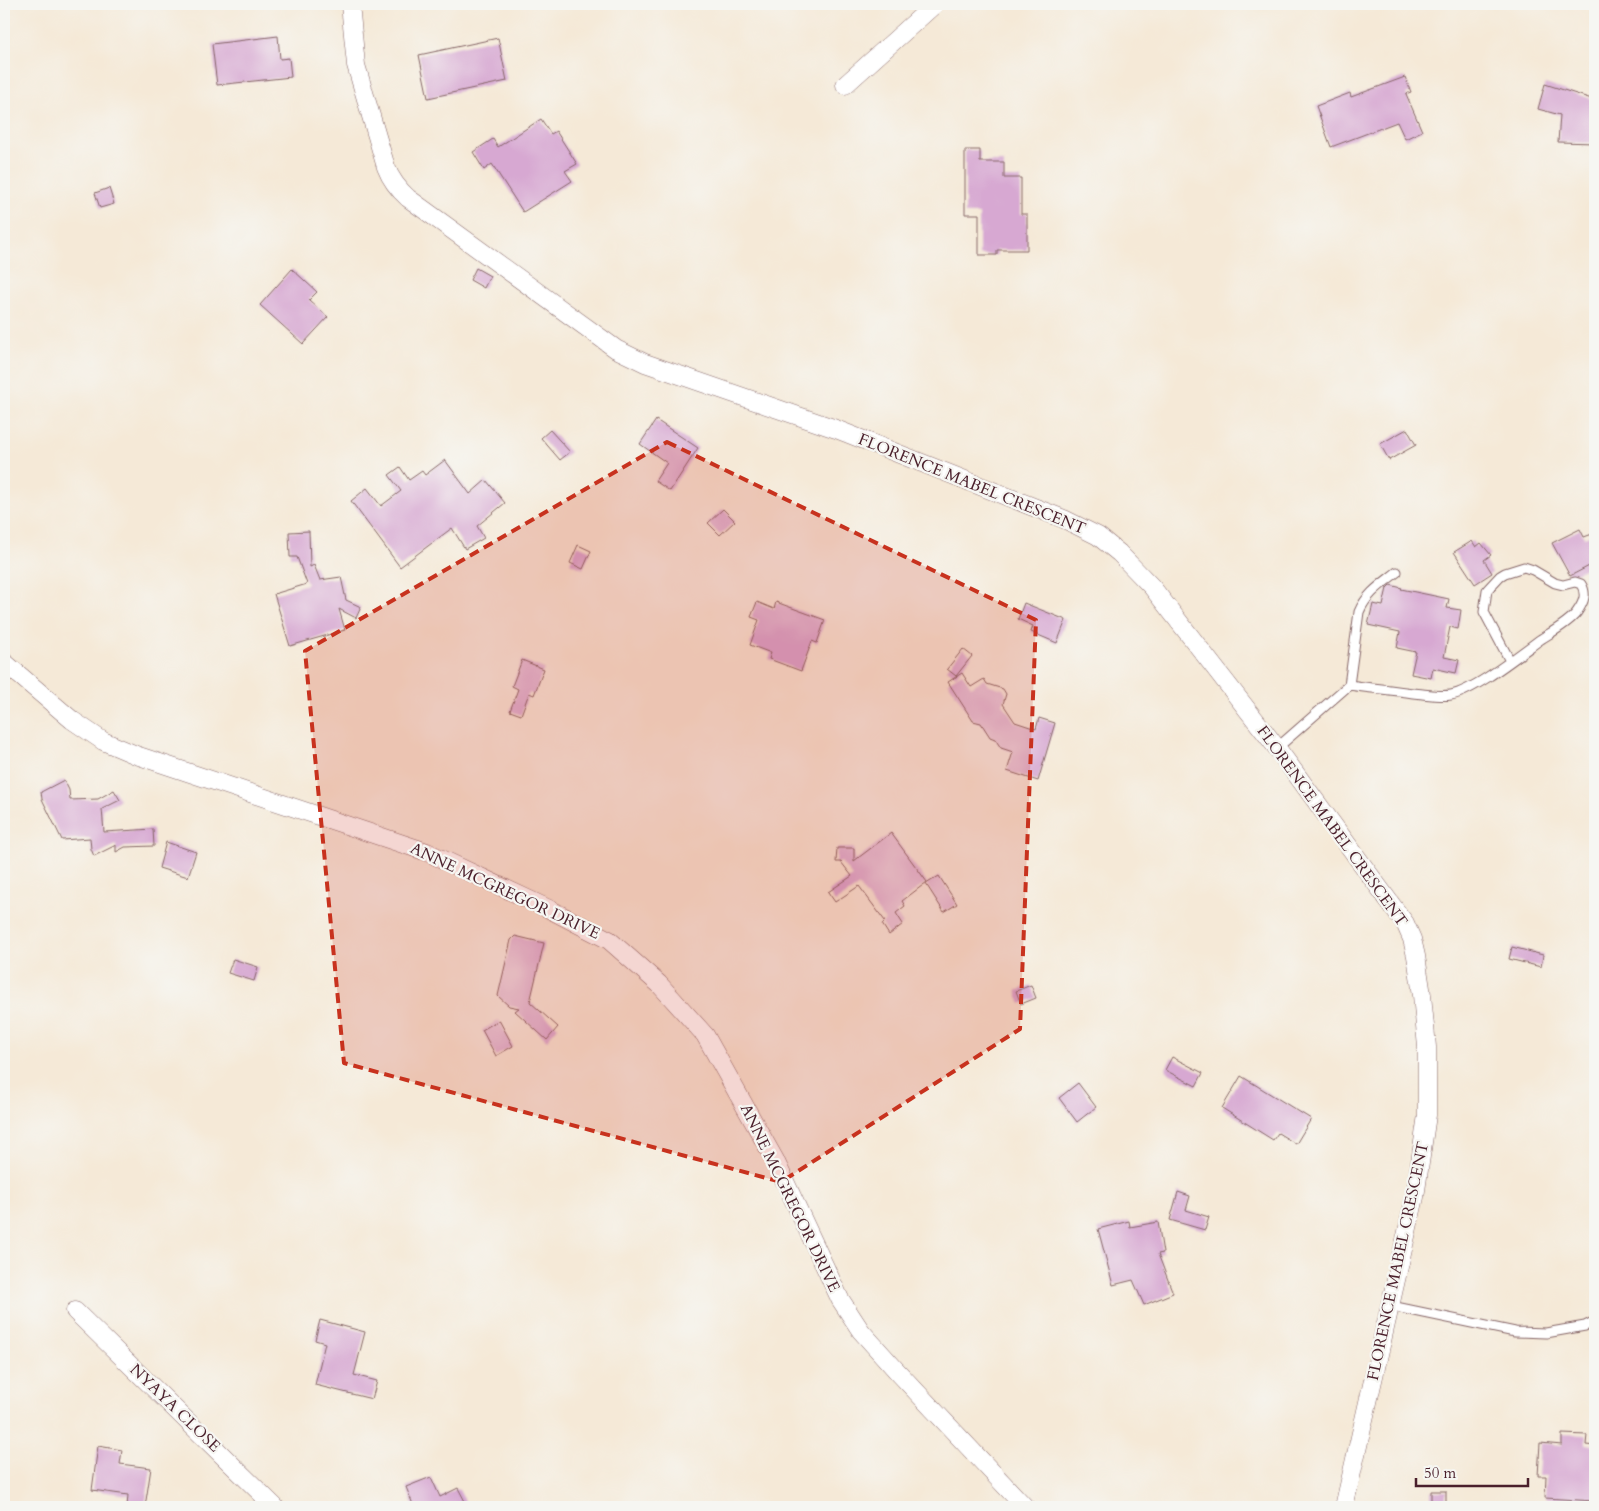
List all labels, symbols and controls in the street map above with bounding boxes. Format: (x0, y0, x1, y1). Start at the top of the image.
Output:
street label: FLORENCE MABEL CRESCENT (855, 428, 1089, 540)
street label: FLORENCE MABEL CRESCENT (1252, 721, 1413, 931)
street label: ANNE MCGREGOR DRIVE (407, 837, 603, 945)
street label: ANNE MCGREGOR DRIVE (735, 1100, 845, 1296)
street label: FLORENCE MABEL CRESCENT (1362, 1139, 1434, 1382)
street label: NYAYA CLOSE (125, 1359, 225, 1457)
scale bar (1416, 1456, 1529, 1488)
text: 50 m (1424, 1463, 1456, 1483)

